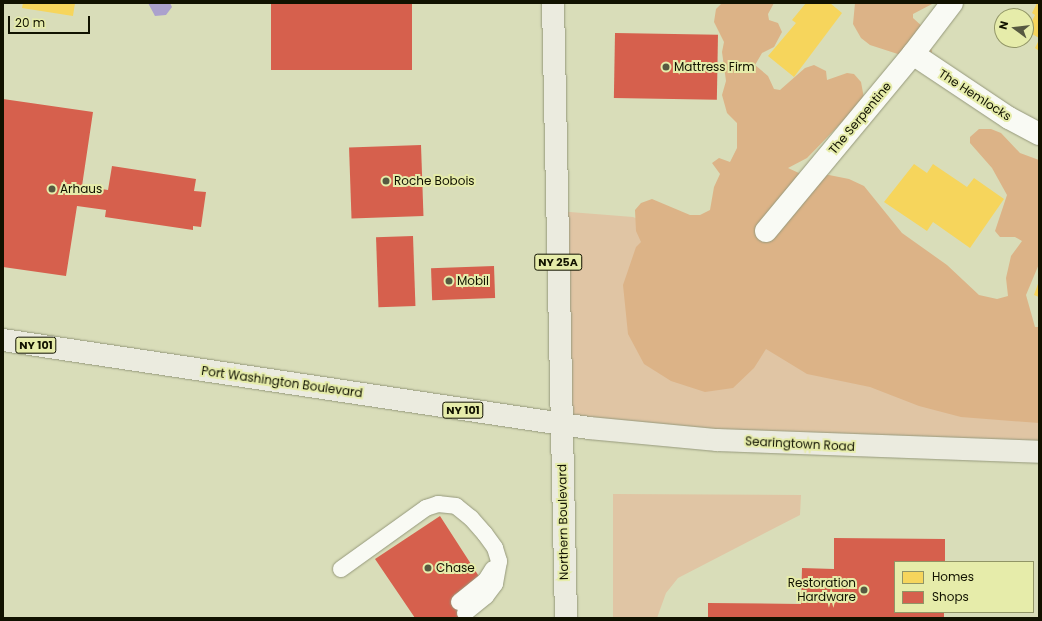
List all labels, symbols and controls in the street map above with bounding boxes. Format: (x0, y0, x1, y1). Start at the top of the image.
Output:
scale bar (10, 8, 92, 34)
north arrow (994, 8, 1034, 48)
text: 20 m (15, 14, 45, 31)
text: N (995, 19, 1012, 31)
place label: Mattress Firm (674, 60, 755, 74)
marker: Mattress Firm (661, 62, 671, 72)
street label: The Hemlocks (936, 66, 1014, 124)
street label: The Serpentine (826, 79, 894, 157)
place label: Roche Bobois (394, 174, 475, 188)
marker: Roche Bobois (381, 176, 391, 186)
place label: Arhaus (60, 182, 102, 196)
marker: Arhaus (47, 184, 57, 194)
road number: NY 25A (534, 253, 582, 271)
place label: Mobil (457, 274, 489, 288)
marker: Mobil (444, 276, 454, 286)
road number: NY 101 (15, 336, 57, 354)
street label: Port Washington Boulevard (200, 364, 364, 400)
road number: NY 101 (442, 401, 484, 419)
street label: Searingtown Road (745, 434, 855, 454)
street label: Northern Boulevard (555, 464, 571, 580)
place label: Chase (436, 561, 475, 575)
legend (894, 561, 1034, 613)
marker: Chase (423, 563, 433, 573)
text: Homes (932, 568, 974, 585)
place label: Restoration Hardware (788, 576, 856, 604)
marker: Restoration Hardware (859, 585, 869, 595)
text: Shops (932, 588, 969, 605)

